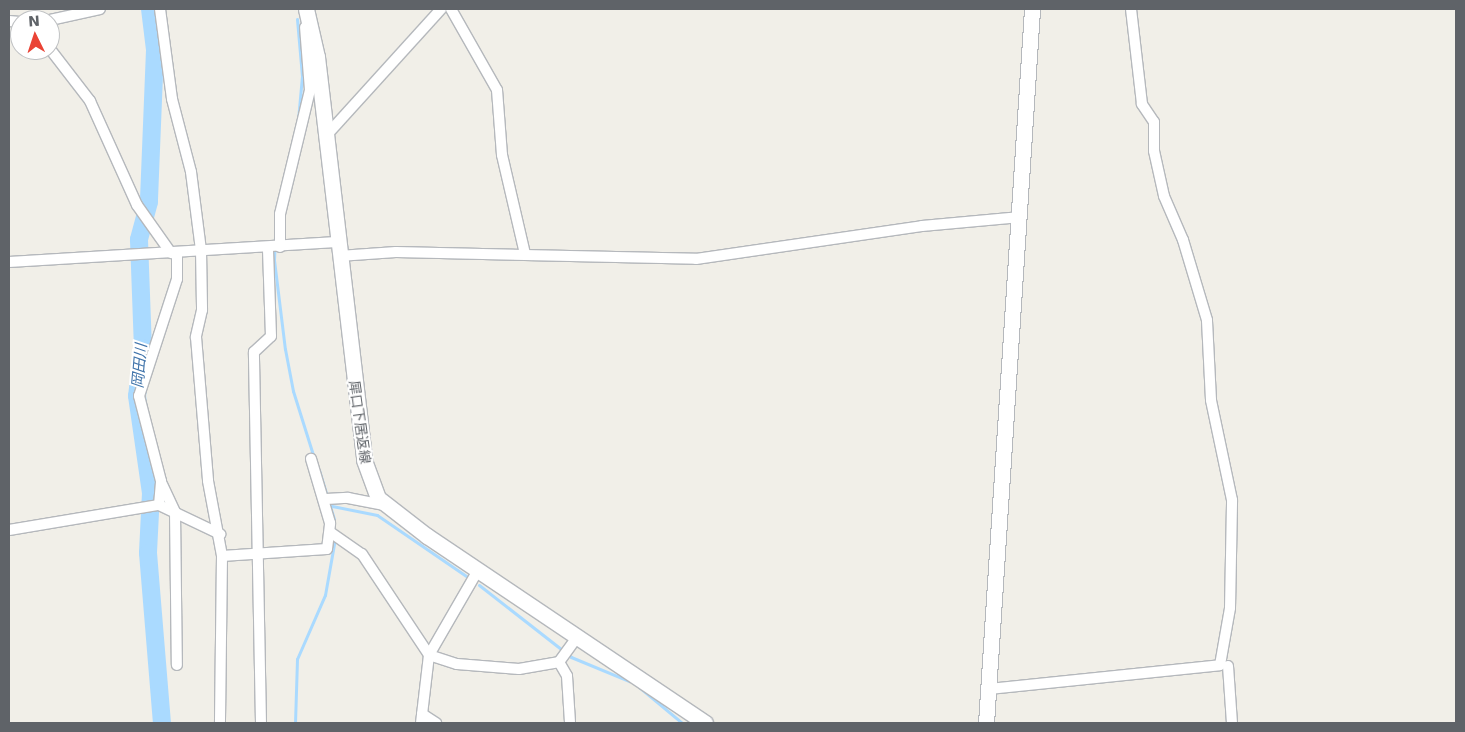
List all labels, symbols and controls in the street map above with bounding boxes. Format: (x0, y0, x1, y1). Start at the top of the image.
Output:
north arrow (10, 10, 60, 60)
text: N (28, 13, 40, 29)
water label: 岡田川 (129, 343, 151, 389)
street label: 犀口下居返線 (346, 379, 374, 465)

